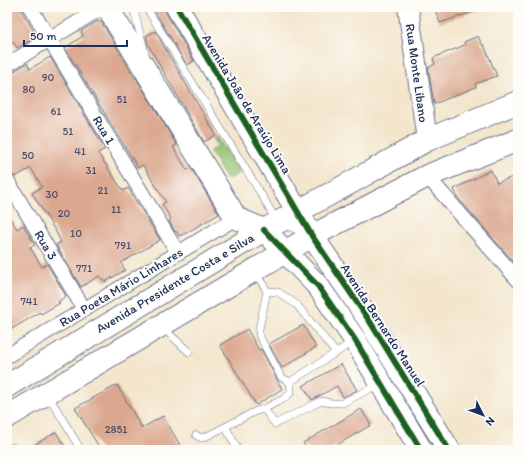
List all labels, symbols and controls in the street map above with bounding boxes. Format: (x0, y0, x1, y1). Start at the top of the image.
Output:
scale bar (24, 22, 127, 48)
street label: Rua Monte Líbano (403, 23, 431, 124)
text: 50 m (30, 29, 56, 43)
street label: Avenida João de Araújo Lima (199, 31, 295, 177)
house number: 90 (42, 71, 54, 84)
house number: 80 (23, 83, 36, 96)
house number: 51 (117, 93, 127, 106)
house number: 61 (51, 105, 61, 118)
street label: Rua 1 (90, 113, 118, 147)
house number: 51 (63, 125, 73, 138)
house number: 41 (74, 145, 86, 158)
house number: 50 (22, 149, 34, 162)
house number: 31 (85, 164, 97, 177)
house number: 21 (98, 184, 108, 197)
house number: 30 (46, 188, 59, 201)
house number: 11 (111, 203, 121, 216)
house number: 20 (58, 207, 71, 220)
house number: 10 (70, 227, 82, 240)
street label: Rua 3 (31, 228, 61, 262)
street label: Avenida Presidente Costa e Silva (93, 230, 257, 336)
house number: 791 (115, 239, 131, 252)
street label: Rua Poeta Mário Linhares (57, 244, 186, 330)
street label: Avenida Bernardo Manuel (338, 261, 428, 389)
house number: 771 (76, 262, 92, 275)
house number: 741 (20, 295, 38, 308)
north arrow (463, 395, 503, 435)
text: N (483, 414, 497, 428)
house number: 2851 (105, 423, 127, 436)

